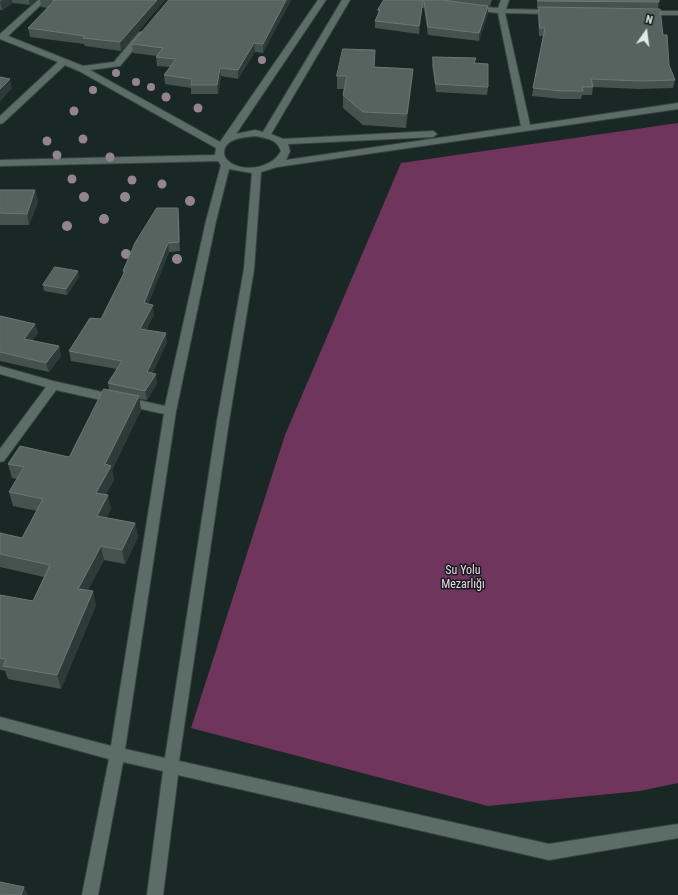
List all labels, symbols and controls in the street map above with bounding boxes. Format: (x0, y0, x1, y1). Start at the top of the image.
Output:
north arrow (626, 12, 666, 52)
text: N (644, 13, 654, 27)
park label: Su Yolu Mezarlığı (441, 564, 485, 592)

